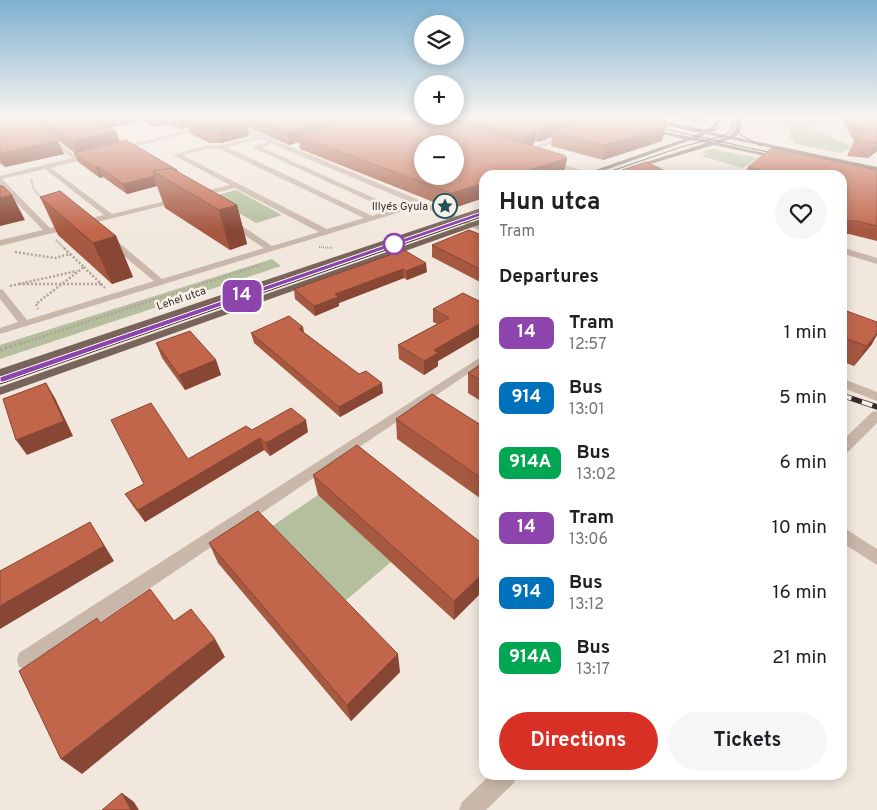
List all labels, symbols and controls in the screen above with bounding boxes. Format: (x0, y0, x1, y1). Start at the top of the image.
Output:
map controls (414, 15, 464, 185)
button: layers (414, 15, 464, 65)
button: + (414, 75, 464, 125)
button: − (414, 135, 464, 185)
button: heart (775, 187, 827, 239)
text: Hun utca (499, 188, 601, 218)
place icon: Illyés Gyula (432, 193, 458, 219)
place label: Illyés Gyula (372, 200, 428, 214)
text: Tram (499, 222, 535, 242)
unlabelled marker (383, 233, 405, 255)
text: Departures (499, 265, 599, 289)
line badge: 14 (220, 280, 264, 312)
street label: Lehel utca (155, 284, 208, 314)
text: 14 (233, 284, 251, 307)
text: Tram (569, 311, 614, 335)
text: 14 (517, 321, 536, 344)
text: 1 min (784, 321, 827, 345)
text: 12:57 (569, 335, 607, 355)
text: Bus (569, 376, 603, 400)
text: 914 (512, 386, 541, 409)
text: 5 min (779, 386, 827, 410)
text: 13:01 (569, 400, 604, 420)
text: Bus (576, 441, 610, 465)
text: 914A (509, 451, 551, 474)
text: 6 min (780, 451, 827, 475)
text: 13:02 (576, 465, 616, 485)
text: Tram (569, 506, 614, 530)
text: 14 (517, 516, 536, 539)
text: 10 min (772, 516, 827, 540)
text: 13:06 (569, 530, 608, 550)
text: Bus (569, 571, 603, 595)
text: 914 (512, 581, 541, 604)
text: 16 min (772, 581, 827, 605)
text: 13:12 (569, 595, 604, 615)
text: Bus (576, 636, 610, 660)
text: 914A (509, 646, 551, 669)
text: 21 min (772, 646, 827, 670)
text: 13:17 (576, 660, 610, 680)
button: Directions (499, 712, 658, 770)
button: Tickets (668, 712, 827, 770)

